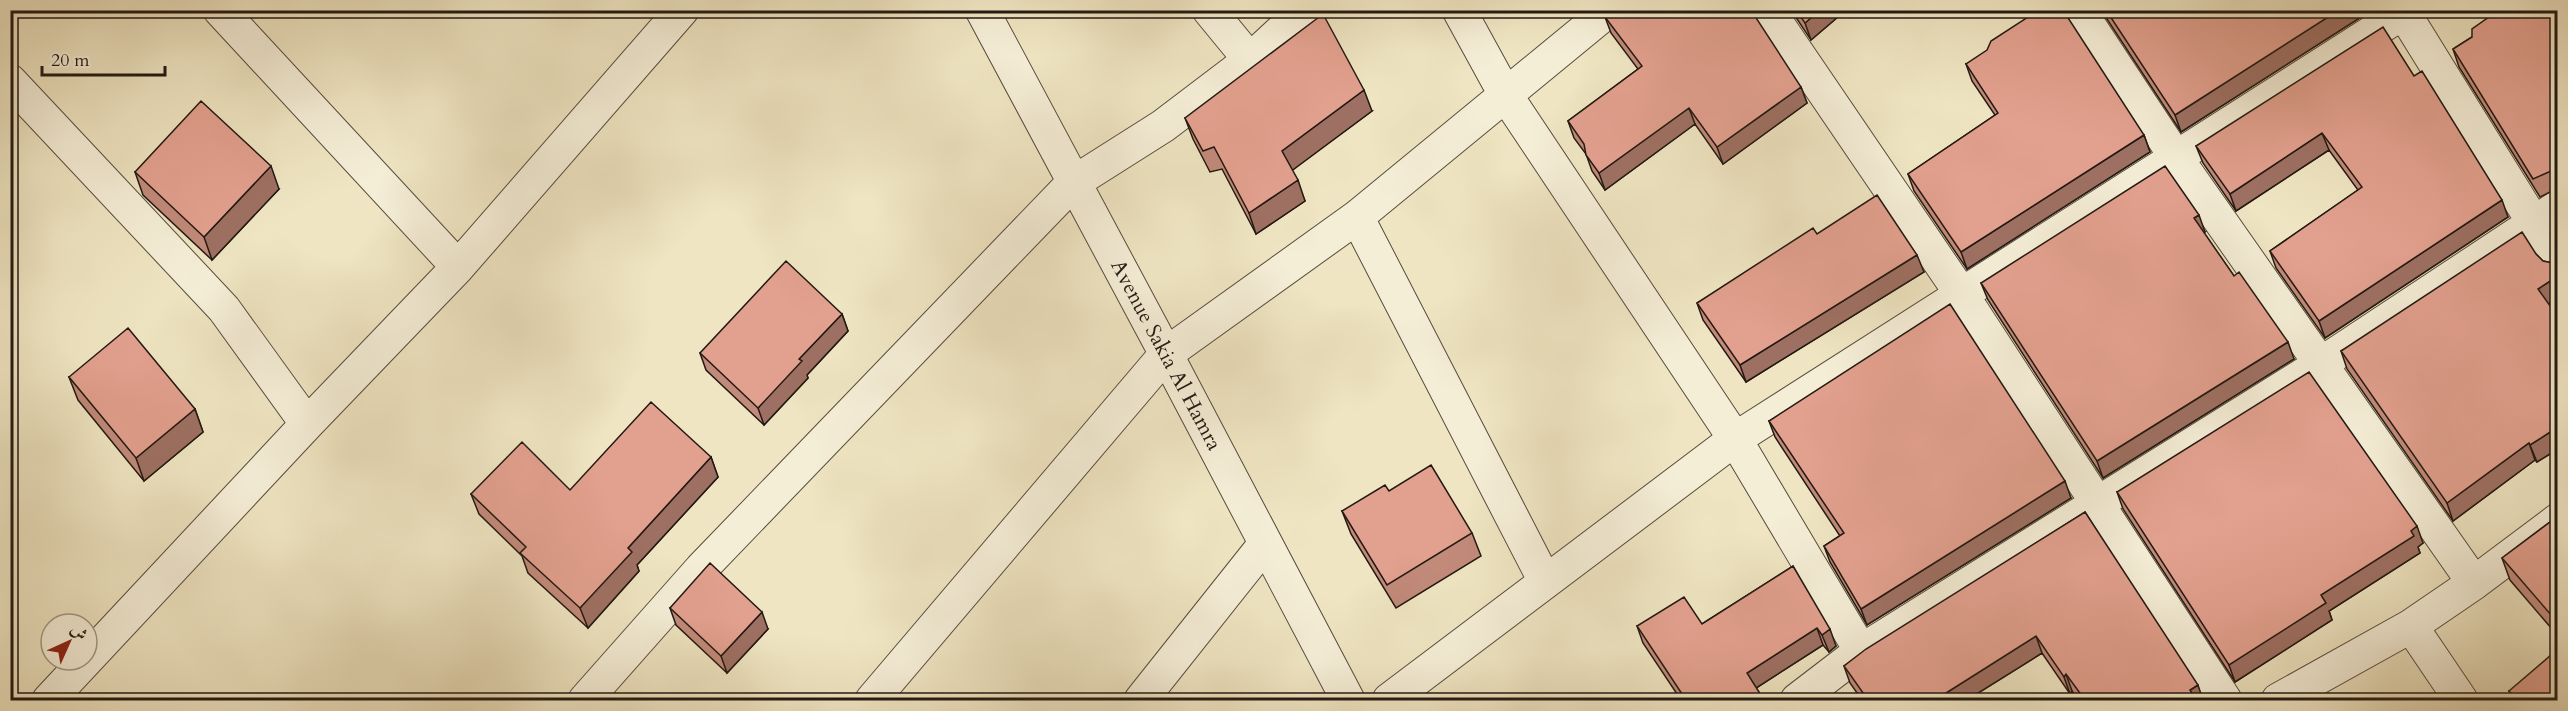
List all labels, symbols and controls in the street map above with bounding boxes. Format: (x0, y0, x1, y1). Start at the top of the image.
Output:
scale bar (42, 39, 165, 77)
text: 20 m (51, 48, 90, 73)
street label: Avenue Sakia Al Hamra (1103, 254, 1229, 456)
north arrow (39, 612, 99, 672)
text: ش (66, 619, 92, 645)

